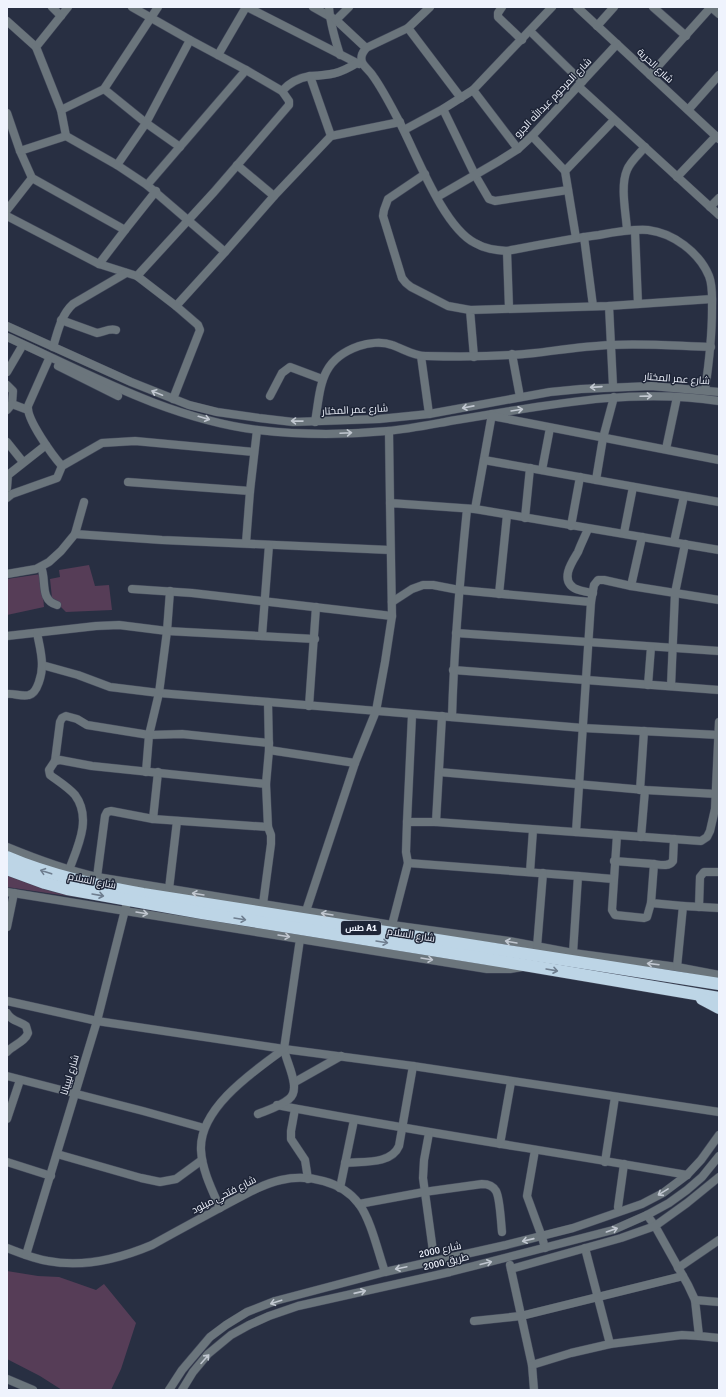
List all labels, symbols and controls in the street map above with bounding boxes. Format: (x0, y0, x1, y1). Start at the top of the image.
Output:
street label: شارع الحرية (634, 46, 676, 86)
street label: شارع المرحوم عبدالله الجرو (510, 54, 595, 141)
street label: شارع عمر المختار (643, 371, 710, 387)
one-way arrow (590, 384, 603, 391)
one-way arrow (151, 388, 163, 396)
one-way arrow (639, 392, 652, 400)
street label: شارع عمر المختار (321, 402, 388, 418)
one-way arrow (462, 403, 475, 411)
one-way arrow (510, 406, 523, 414)
one-way arrow (197, 415, 210, 422)
one-way arrow (291, 418, 304, 425)
one-way arrow (339, 430, 352, 437)
one-way arrow (39, 868, 52, 875)
street label: شارع السلام (67, 870, 117, 893)
one-way arrow (192, 890, 205, 898)
one-way arrow (91, 891, 104, 899)
one-way arrow (135, 910, 148, 918)
one-way arrow (321, 910, 334, 918)
one-way arrow (233, 916, 246, 924)
road number: طس A1 (341, 921, 381, 935)
street label: شارع السلام (386, 925, 436, 946)
one-way arrow (278, 933, 291, 941)
one-way arrow (375, 938, 388, 946)
one-way arrow (505, 938, 518, 946)
one-way arrow (420, 955, 433, 963)
one-way arrow (647, 960, 660, 968)
one-way arrow (545, 966, 558, 974)
street label: شارع ليبيانا (58, 1053, 82, 1097)
street label: شارع فتحي ميلود (190, 1174, 259, 1217)
one-way arrow (657, 1189, 669, 1197)
one-way arrow (606, 1226, 619, 1233)
one-way arrow (522, 1237, 535, 1244)
street label: شارع 2000 (418, 1240, 462, 1260)
street label: طريق 2000 (422, 1251, 470, 1273)
one-way arrow (480, 1259, 493, 1266)
one-way arrow (395, 1265, 408, 1273)
one-way arrow (353, 1288, 366, 1296)
one-way arrow (270, 1298, 282, 1306)
one-way arrow (200, 1353, 209, 1364)

